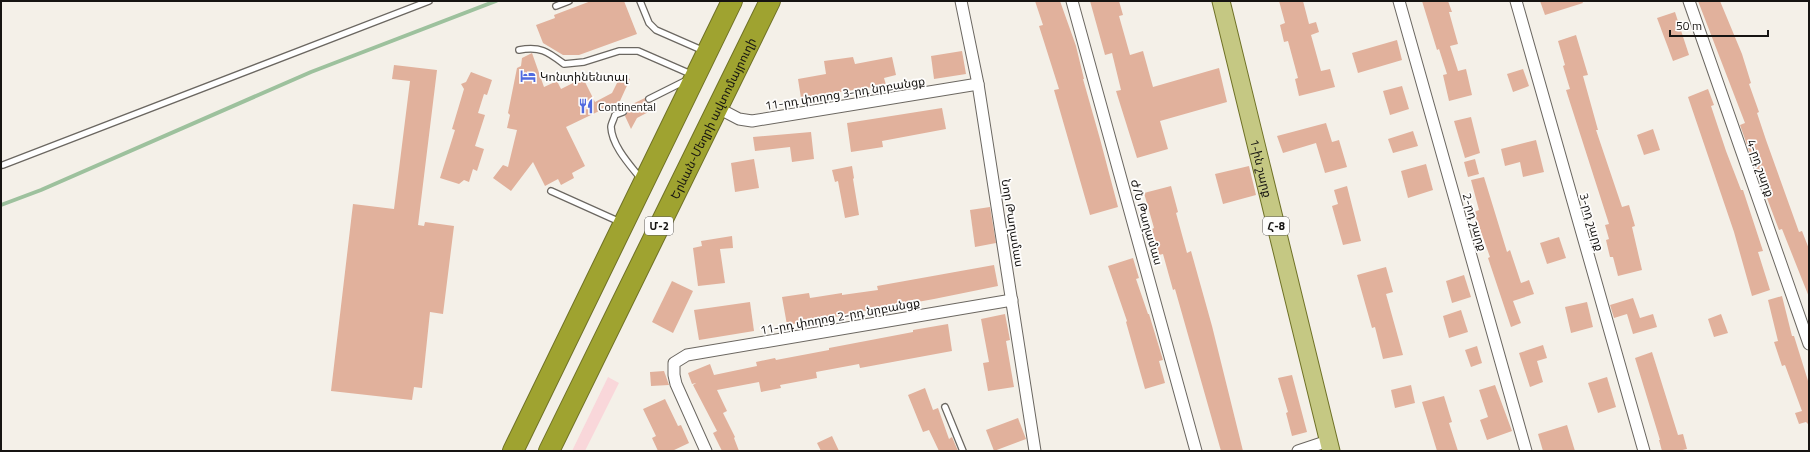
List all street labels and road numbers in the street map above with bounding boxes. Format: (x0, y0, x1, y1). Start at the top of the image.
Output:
street label: Երևան-Մեղրի ավտոմայրուղի (665, 34, 760, 202)
street label: 11-րդ փողոց 3-րդ նրբանցք (764, 71, 926, 115)
street label: 1-ին շարք (1246, 137, 1278, 199)
street label: 4-րդ շարք (1742, 137, 1780, 199)
street label: Ժ/Ն Թաղամաս (1126, 177, 1168, 267)
street label: Նոր Թաղամաս (997, 178, 1029, 268)
street label: 2-րդ շարք (1458, 191, 1492, 253)
street label: 3-րդ շարք (1575, 191, 1609, 253)
road number: Մ-2 (645, 217, 673, 235)
road number: Հ-8 (1263, 217, 1289, 235)
street label: 11-րդ փողոց 2-րդ նրբանցք (759, 293, 921, 339)

